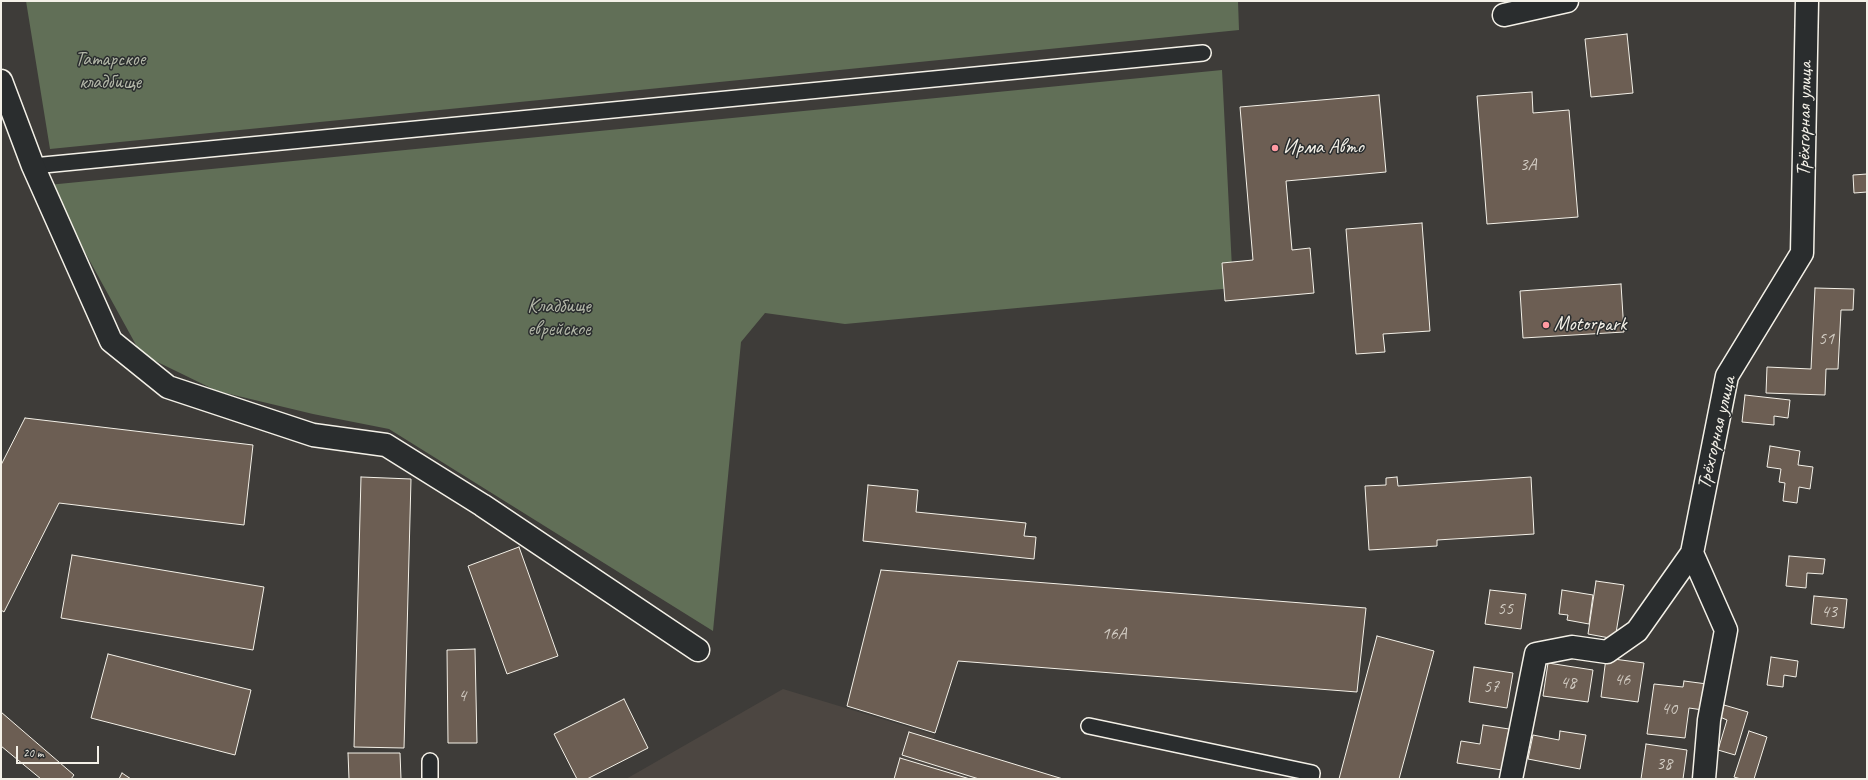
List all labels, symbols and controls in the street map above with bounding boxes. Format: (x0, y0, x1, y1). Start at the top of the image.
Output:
park label: Татарское кладбище (75, 48, 145, 95)
street label: Трёхгорная улица (1792, 61, 1818, 177)
place label: Ирма Авто (1283, 136, 1364, 160)
marker: Ирма Авто (1270, 143, 1280, 153)
house number: 3А (1519, 154, 1537, 176)
park label: Кладбище еврейское (527, 295, 591, 342)
place label: Motorpark (1554, 313, 1627, 337)
marker: Motorpark (1541, 320, 1551, 330)
house number: 51 (1818, 328, 1834, 350)
street label: Трёхгорная улица (1692, 374, 1742, 492)
house number: 55 (1497, 598, 1513, 620)
house number: 43 (1821, 601, 1837, 623)
house number: 16А (1101, 623, 1127, 645)
house number: 46 (1614, 669, 1630, 691)
house number: 48 (1560, 672, 1576, 694)
house number: 57 (1483, 676, 1499, 698)
house number: 4 (458, 685, 466, 707)
house number: 40 (1661, 698, 1677, 720)
scale bar (18, 738, 101, 764)
text: 20 m (23, 745, 43, 761)
house number: 38 (1656, 753, 1672, 775)

